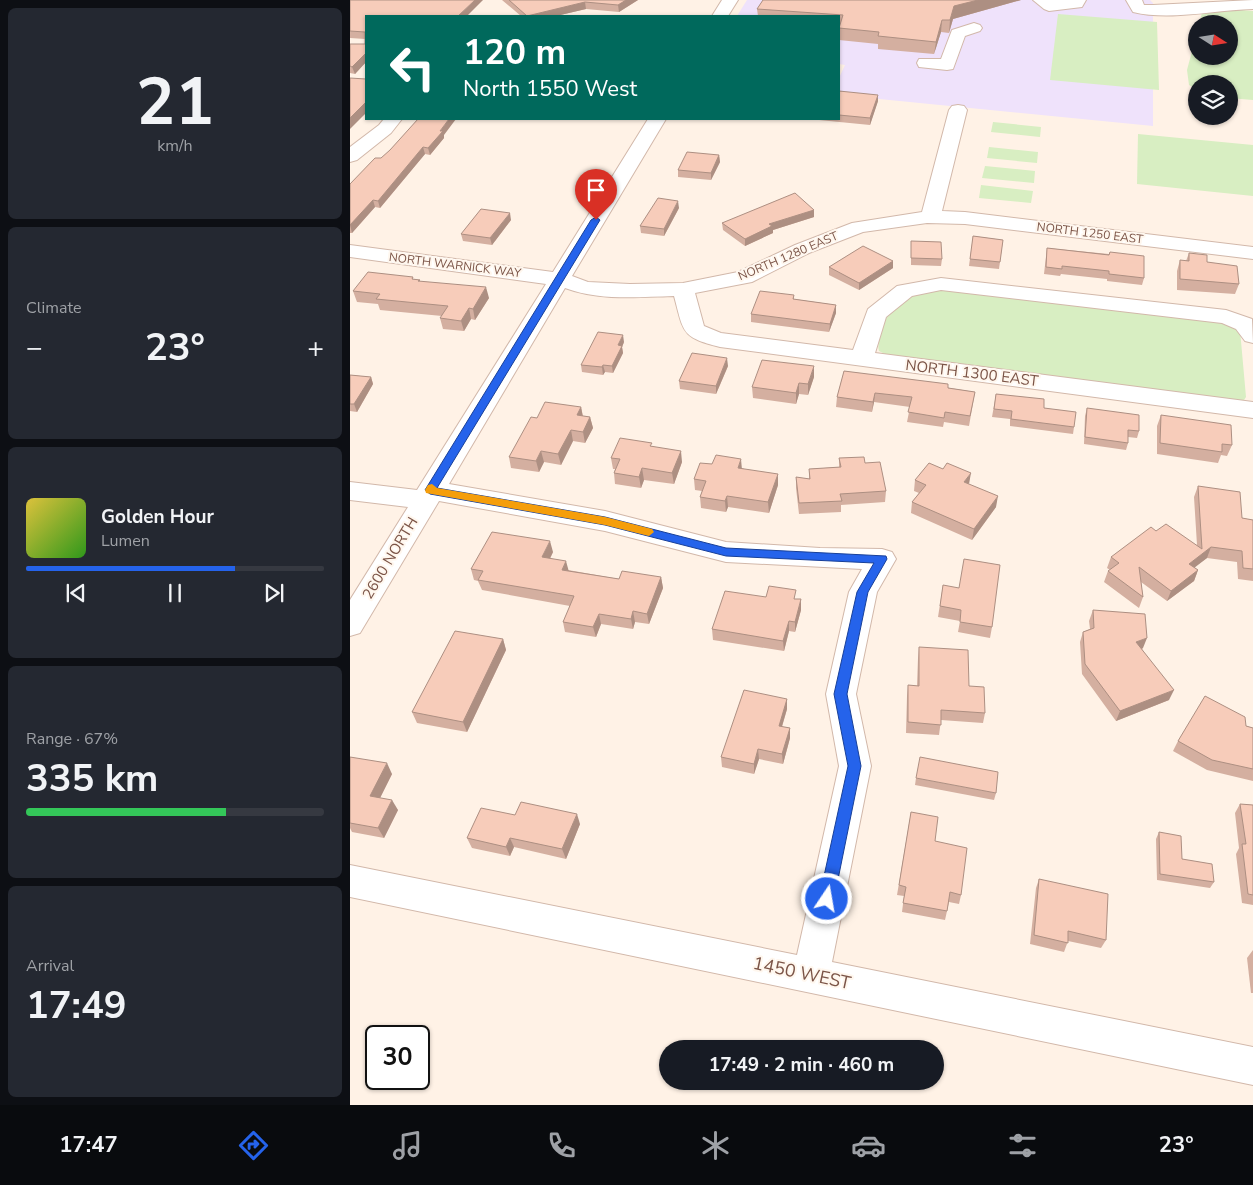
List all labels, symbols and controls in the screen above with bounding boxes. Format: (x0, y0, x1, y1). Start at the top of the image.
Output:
north arrow (1188, 15, 1238, 65)
map controls (1188, 15, 1238, 125)
text: 120 m (463, 29, 566, 76)
icon: left (380, 35, 445, 100)
text: 21 (136, 58, 214, 147)
text: North 1550 West (463, 74, 637, 104)
button: layers (1188, 75, 1238, 125)
text: km/h (157, 135, 193, 157)
pin (575, 169, 617, 220)
icon: arrive (582, 176, 610, 204)
street label: NORTH 1250 EAST (1036, 219, 1145, 248)
street label: NORTH 1280 EAST (736, 227, 841, 284)
street label: NORTH WARNICK WAY (388, 249, 523, 281)
text: Climate (26, 297, 81, 319)
text: 23° (145, 322, 205, 373)
text: − (26, 329, 43, 367)
text: + (307, 329, 324, 367)
street label: NORTH 1300 EAST (904, 355, 1040, 391)
text: Golden Hour (101, 504, 214, 530)
street label: 2600 NORTH (358, 513, 422, 603)
text: Lumen (101, 530, 150, 552)
icon: previous (62, 579, 90, 607)
icon: pause (161, 579, 189, 607)
icon: next (260, 579, 288, 607)
text: Range · 67% (26, 728, 118, 750)
text: 335 km (26, 753, 158, 804)
position arrow (800, 872, 852, 924)
street label: 1450 WEST (751, 951, 853, 995)
text: Arrival (26, 955, 74, 977)
text: 17:49 (26, 980, 127, 1031)
speed limit sign: 30 (365, 1025, 430, 1090)
text: 17:49 · 2 min · 460 m (709, 1052, 894, 1078)
icon: directions (236, 1128, 271, 1163)
icon: music (390, 1128, 425, 1163)
icon: phone (544, 1128, 579, 1163)
icon: climate (698, 1128, 733, 1163)
icon: car (851, 1128, 886, 1163)
icon: filters (1005, 1128, 1040, 1163)
text: 17:47 (59, 1130, 118, 1160)
text: 23° (1159, 1130, 1194, 1160)

